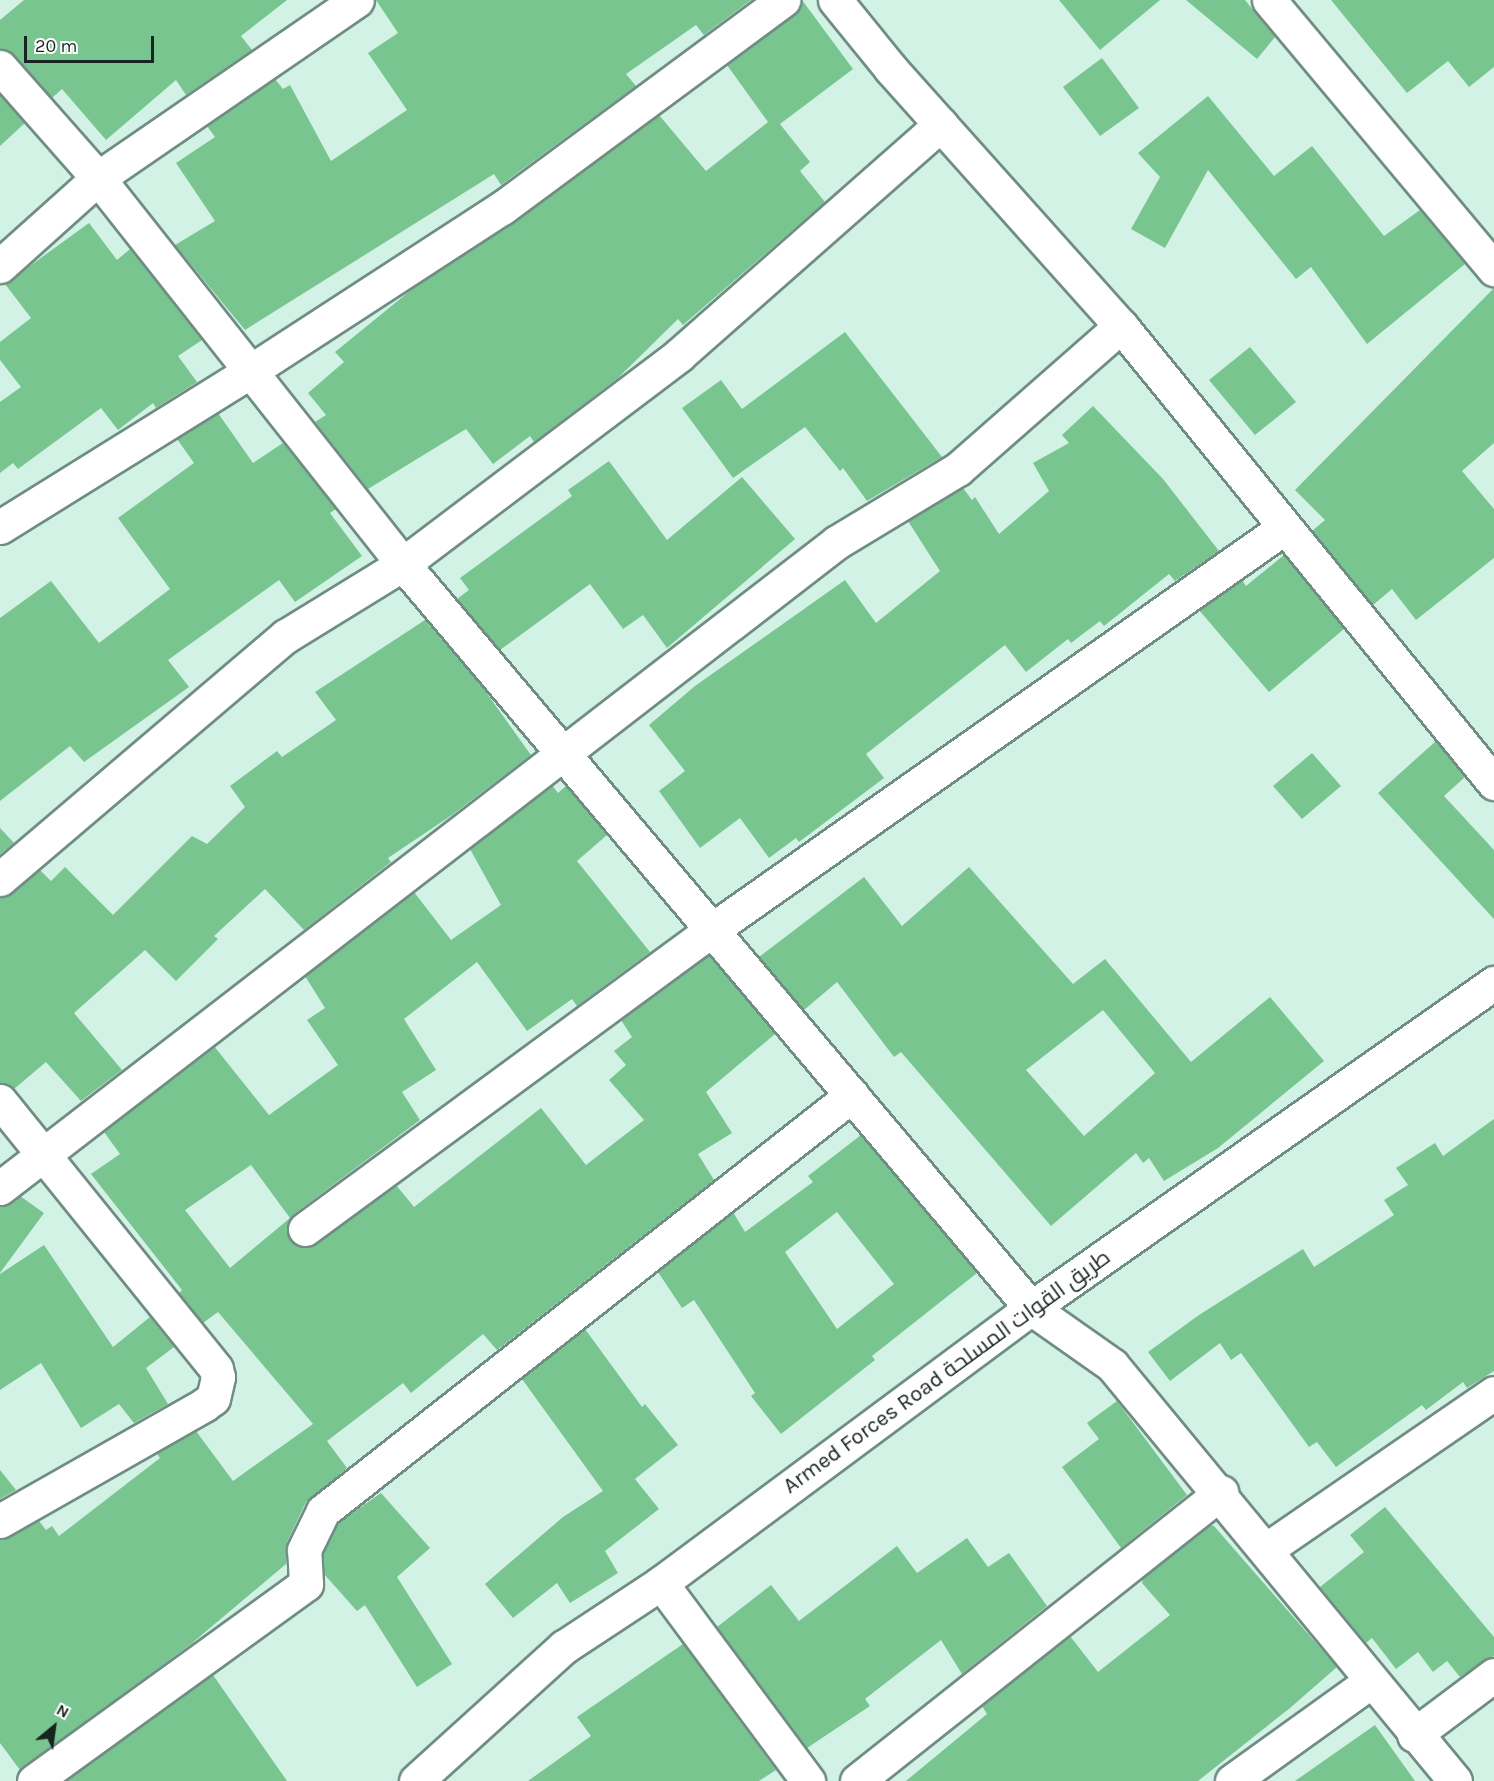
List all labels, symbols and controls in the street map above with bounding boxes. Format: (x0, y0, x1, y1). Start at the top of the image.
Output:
scale bar (27, 24, 158, 62)
text: 20 m (35, 35, 77, 57)
street label: Armed Forces Road طريق القوات المسلحة (778, 1244, 1116, 1500)
north arrow (24, 1697, 84, 1757)
text: N (53, 1700, 73, 1722)

